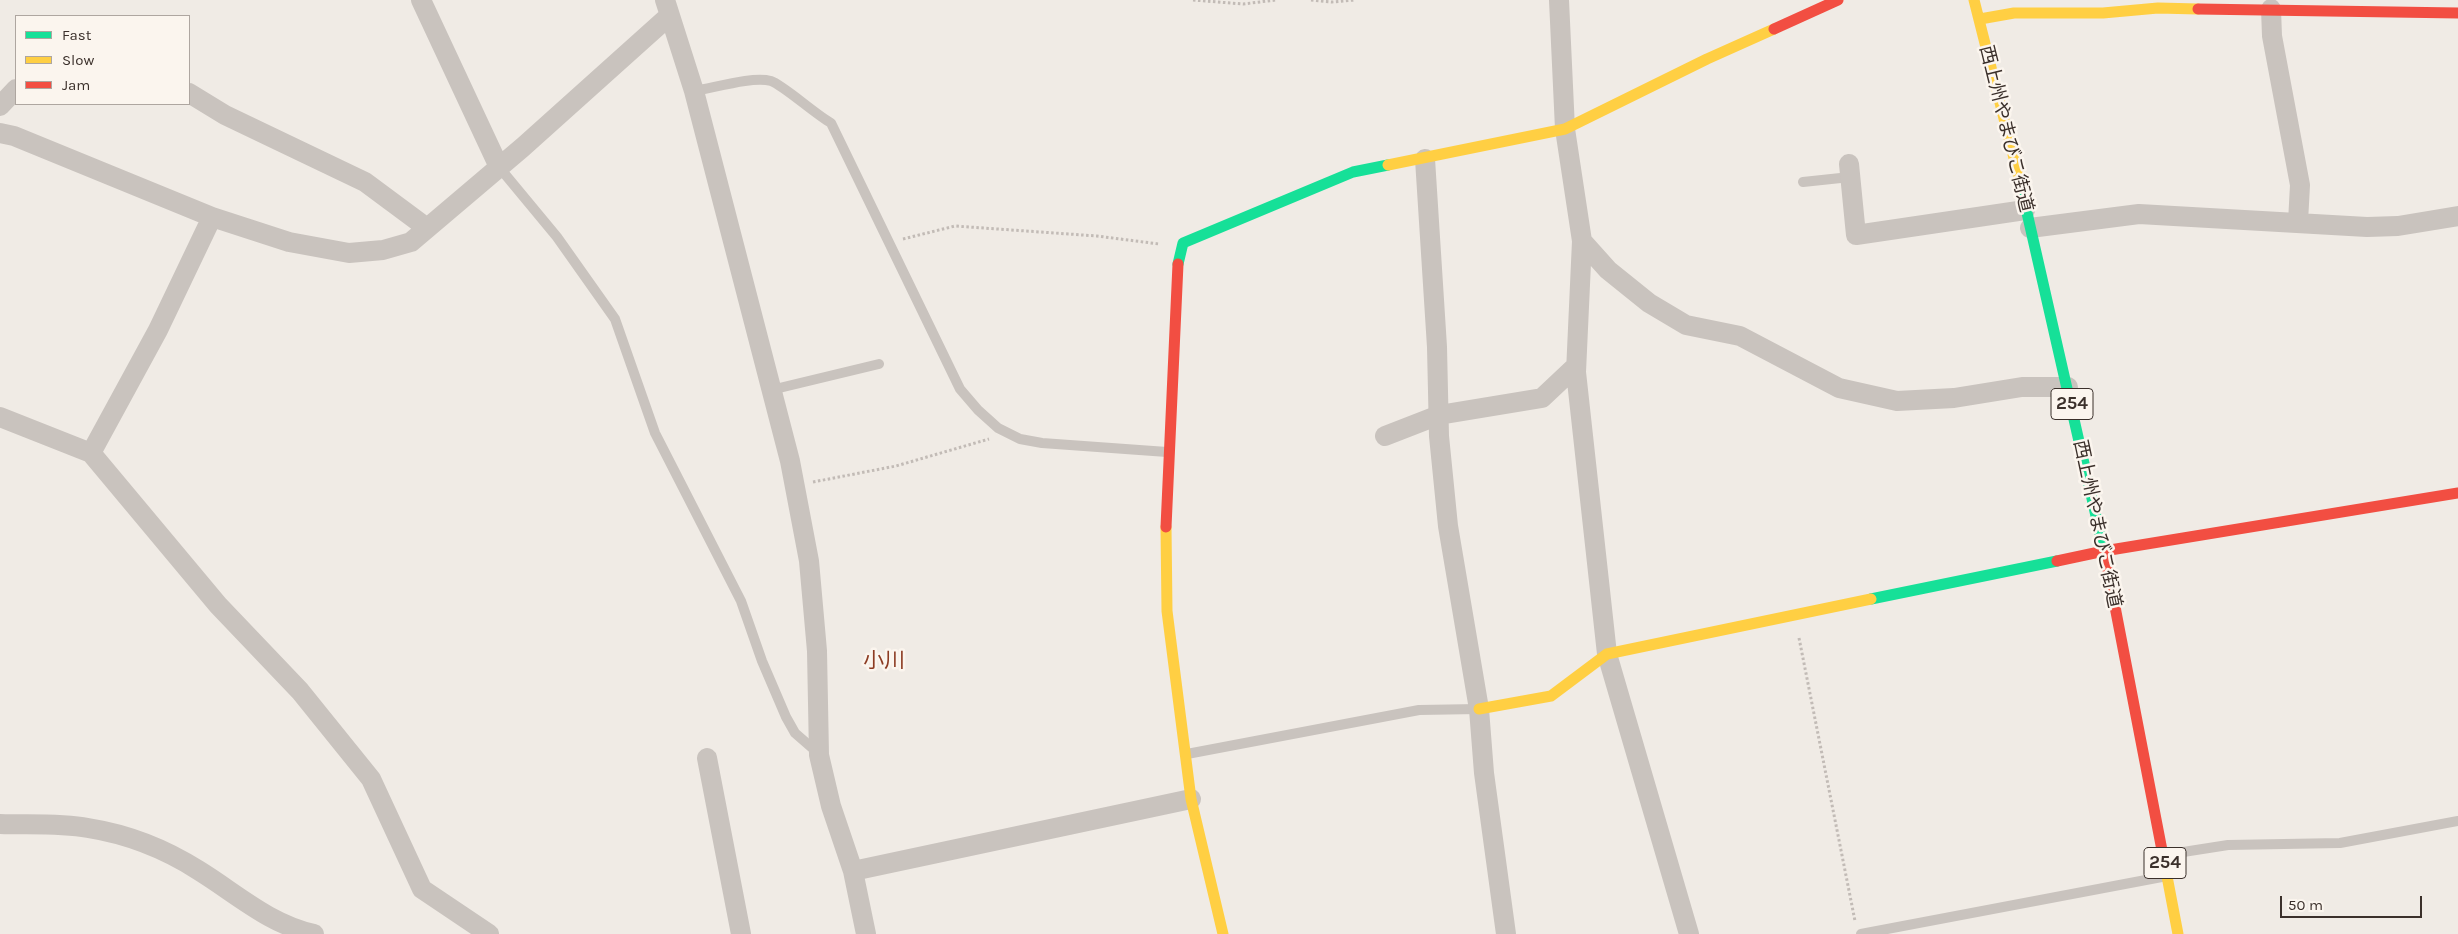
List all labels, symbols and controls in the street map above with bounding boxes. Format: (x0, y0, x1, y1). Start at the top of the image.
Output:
legend (15, 15, 190, 105)
text: Fast (62, 26, 91, 44)
street label: 西上州やまびこ街道 (1974, 43, 2038, 215)
text: Slow (62, 51, 94, 69)
text: Jam (62, 76, 90, 94)
road number: 254 (2051, 388, 2093, 419)
street label: 西上州やまびこ街道 (2068, 438, 2126, 610)
district label: 小川 (863, 648, 905, 674)
road number: 254 (2144, 848, 2186, 878)
scale bar (2283, 886, 2426, 918)
text: 50 m (2288, 896, 2323, 914)

